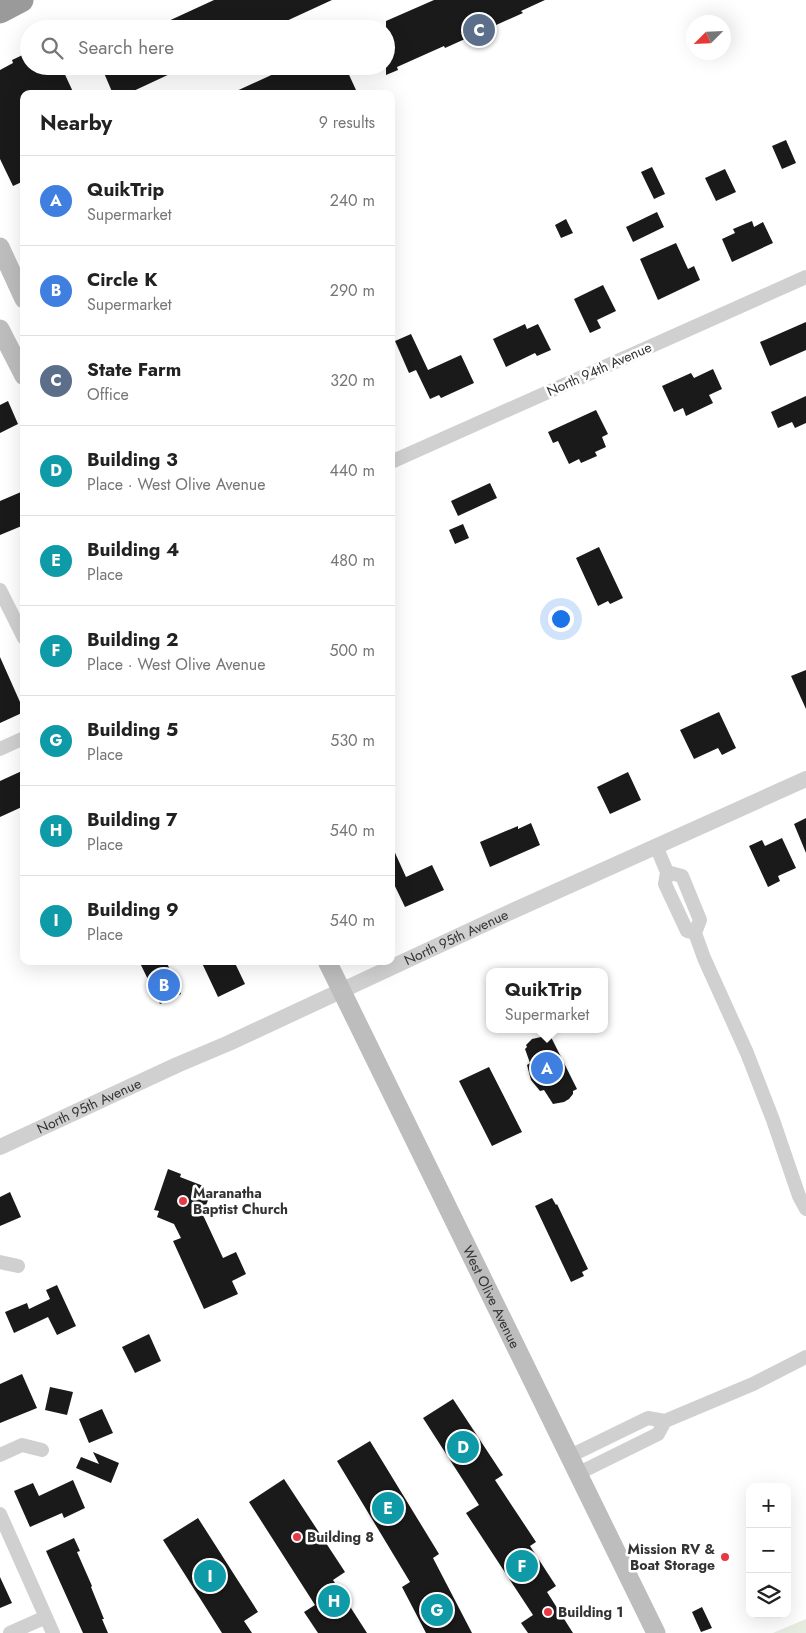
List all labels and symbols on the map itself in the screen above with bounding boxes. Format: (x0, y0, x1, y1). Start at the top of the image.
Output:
pin: C (463, 11, 495, 49)
north arrow (686, 15, 731, 60)
street label: North 94th Avenue (543, 337, 655, 401)
your location (548, 606, 574, 632)
street label: North 95th Avenue (401, 904, 511, 970)
pin: B (148, 966, 180, 1004)
pin: A (531, 1049, 563, 1087)
street label: North 95th Avenue (34, 1073, 144, 1139)
place label: Maranatha Baptist Church (193, 1183, 288, 1219)
marker: Maranatha Baptist Church (177, 1195, 189, 1207)
street label: West Olive Avenue (458, 1242, 525, 1352)
pin: D (447, 1428, 479, 1466)
pin: E (372, 1489, 404, 1527)
place label: Building 8 (307, 1527, 374, 1547)
marker: Building 8 (291, 1531, 303, 1543)
place label: Mission RV & Boat Storage (627, 1539, 715, 1575)
pin: F (506, 1547, 538, 1585)
marker: Mission RV & Boat Storage (719, 1551, 731, 1563)
pin: I (194, 1557, 226, 1595)
pin: H (318, 1582, 350, 1620)
pin: G (421, 1591, 453, 1629)
place label: Building 1 (558, 1602, 623, 1622)
marker: Building 1 (542, 1606, 554, 1618)

